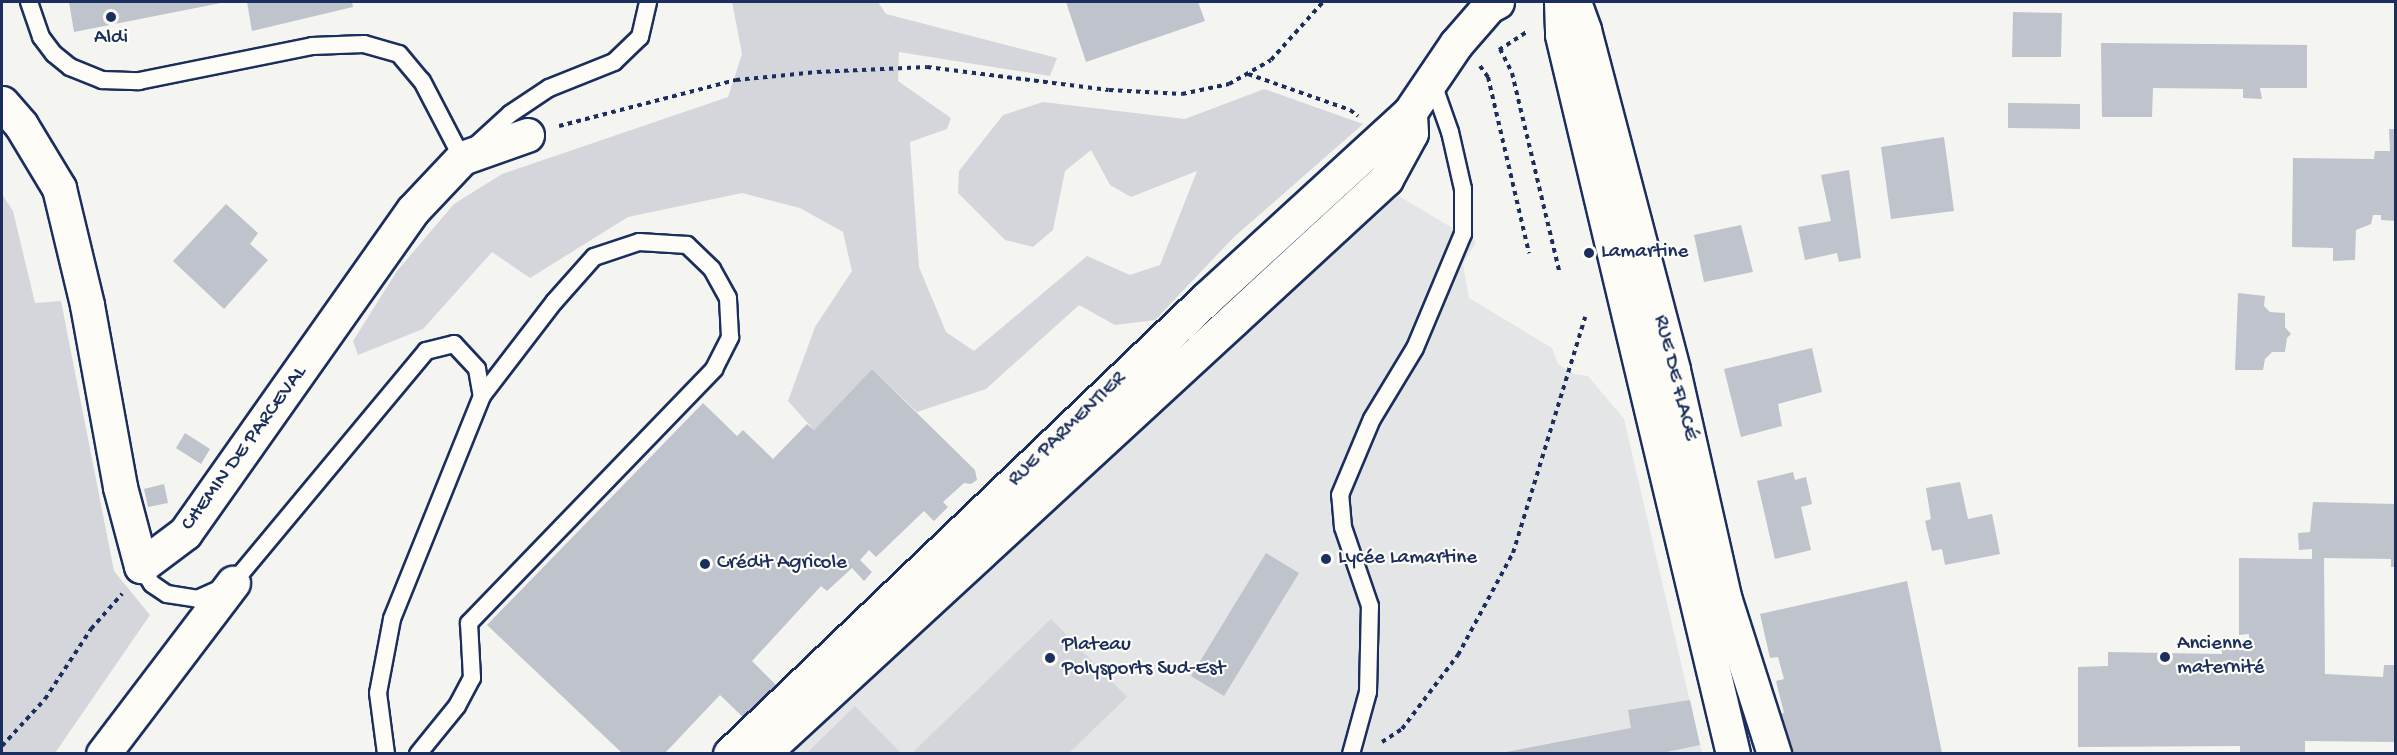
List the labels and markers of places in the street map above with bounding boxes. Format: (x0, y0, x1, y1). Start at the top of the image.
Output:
marker: Aldi (104, 10, 118, 24)
place label: Aldi (94, 26, 128, 52)
place label: Lamartine (1601, 240, 1688, 266)
marker: Lamartine (1582, 246, 1596, 260)
place label: Lycée Lamartine (1338, 546, 1477, 572)
place label: Crédit Agricole (717, 551, 847, 577)
marker: Lycée Lamartine (1319, 552, 1333, 566)
marker: Crédit Agricole (698, 557, 712, 571)
place label: Ancienne maternité (2177, 632, 2264, 682)
place label: Plateau Polysports Sud-Est (1062, 633, 1225, 683)
marker: Ancienne maternité (2158, 650, 2172, 664)
marker: Plateau Polysports Sud-Est (1043, 651, 1057, 665)

